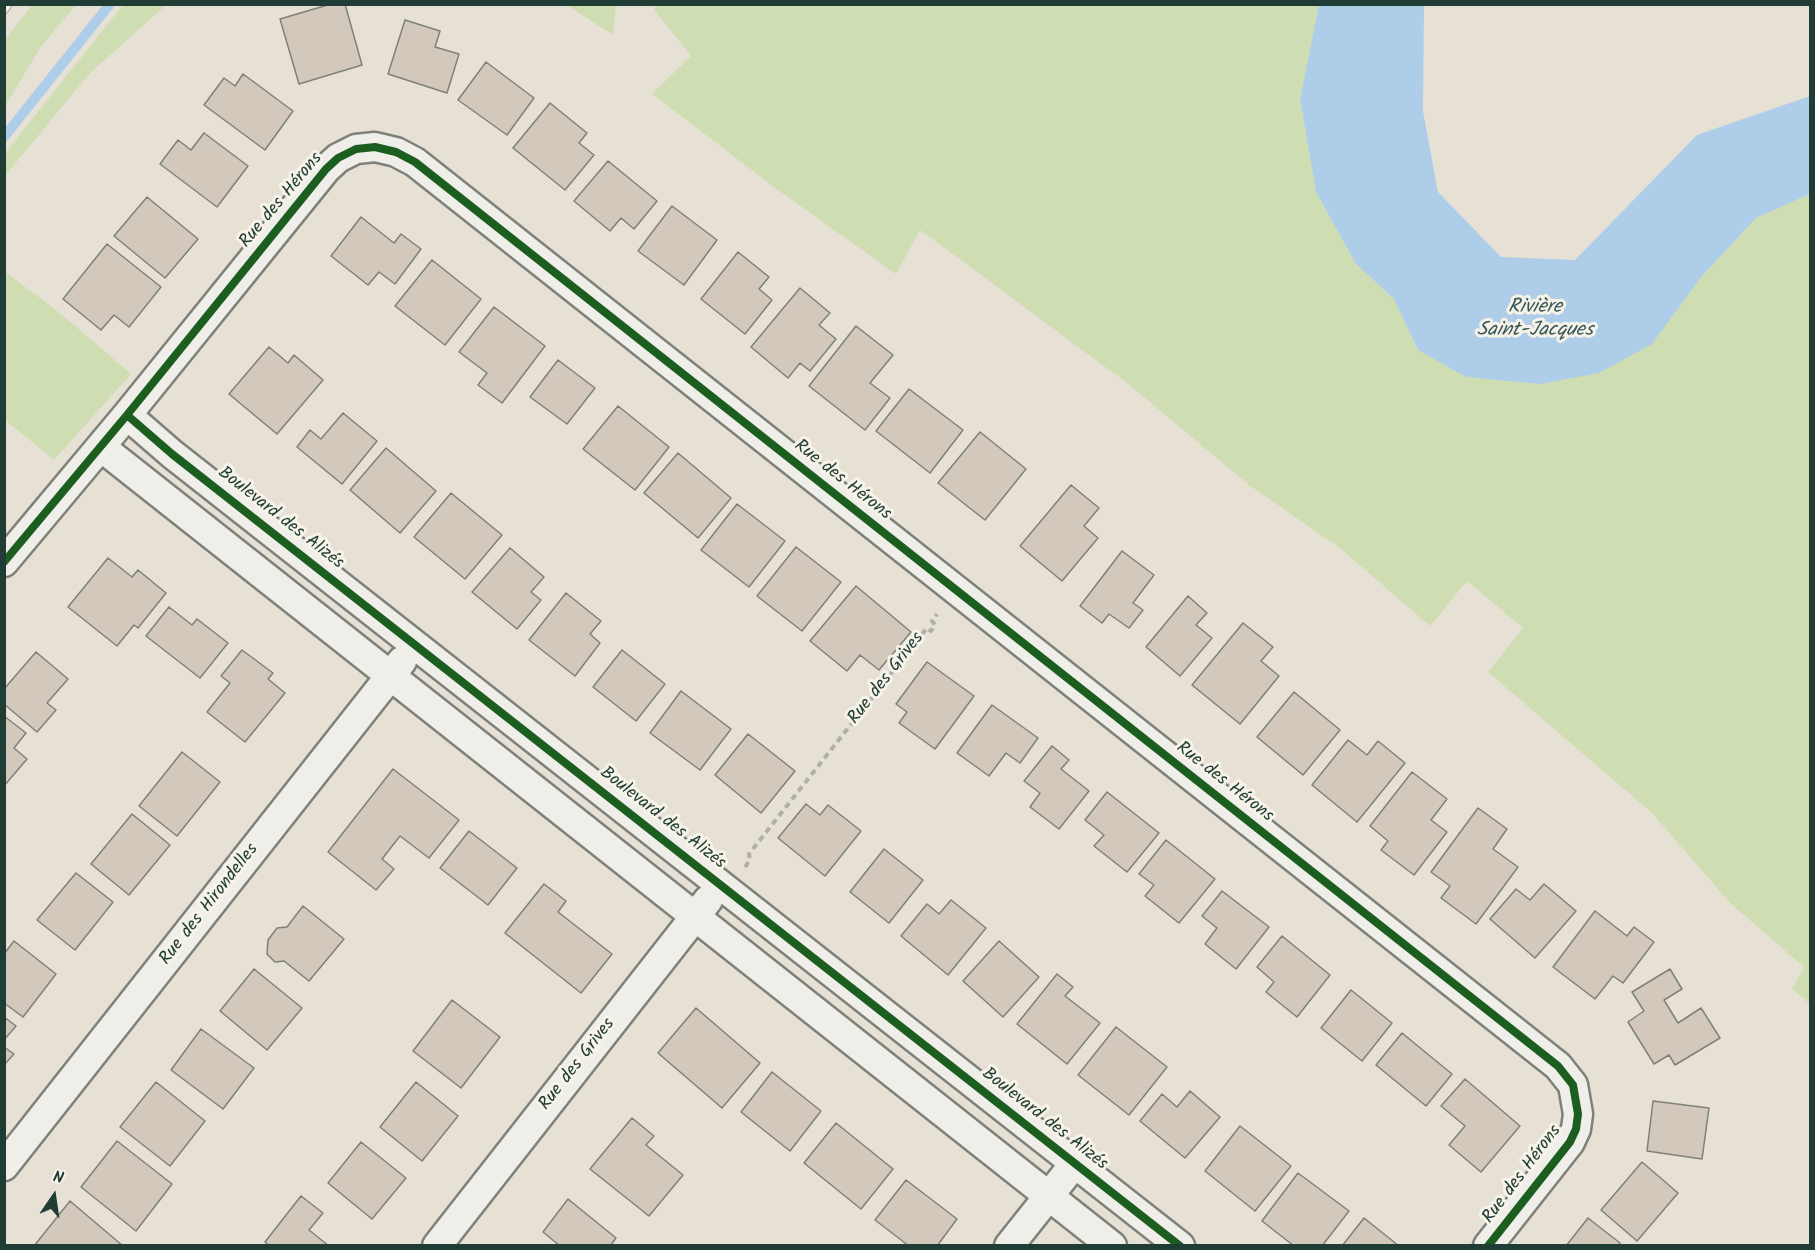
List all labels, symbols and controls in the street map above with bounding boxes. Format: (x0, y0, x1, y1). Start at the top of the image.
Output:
street label: Rue des Hérons (236, 149, 328, 253)
water label: Rivière Saint-Jacques (1477, 297, 1593, 344)
street label: Rue des Hérons (789, 436, 895, 526)
street label: Boulevard des Alizés (213, 463, 347, 575)
street label: Rue des Grives (844, 629, 930, 729)
street label: Rue des Hérons (1171, 738, 1277, 828)
street label: Boulevard des Alizés (595, 763, 729, 875)
street label: Rue des Hirondelles (156, 840, 264, 970)
street label: Rue des Grives (535, 1015, 621, 1115)
street label: Boulevard des Alizés (977, 1064, 1111, 1176)
street label: Rue des Hérons (1479, 1121, 1567, 1229)
text: N (50, 1165, 66, 1191)
north arrow (24, 1166, 84, 1226)

